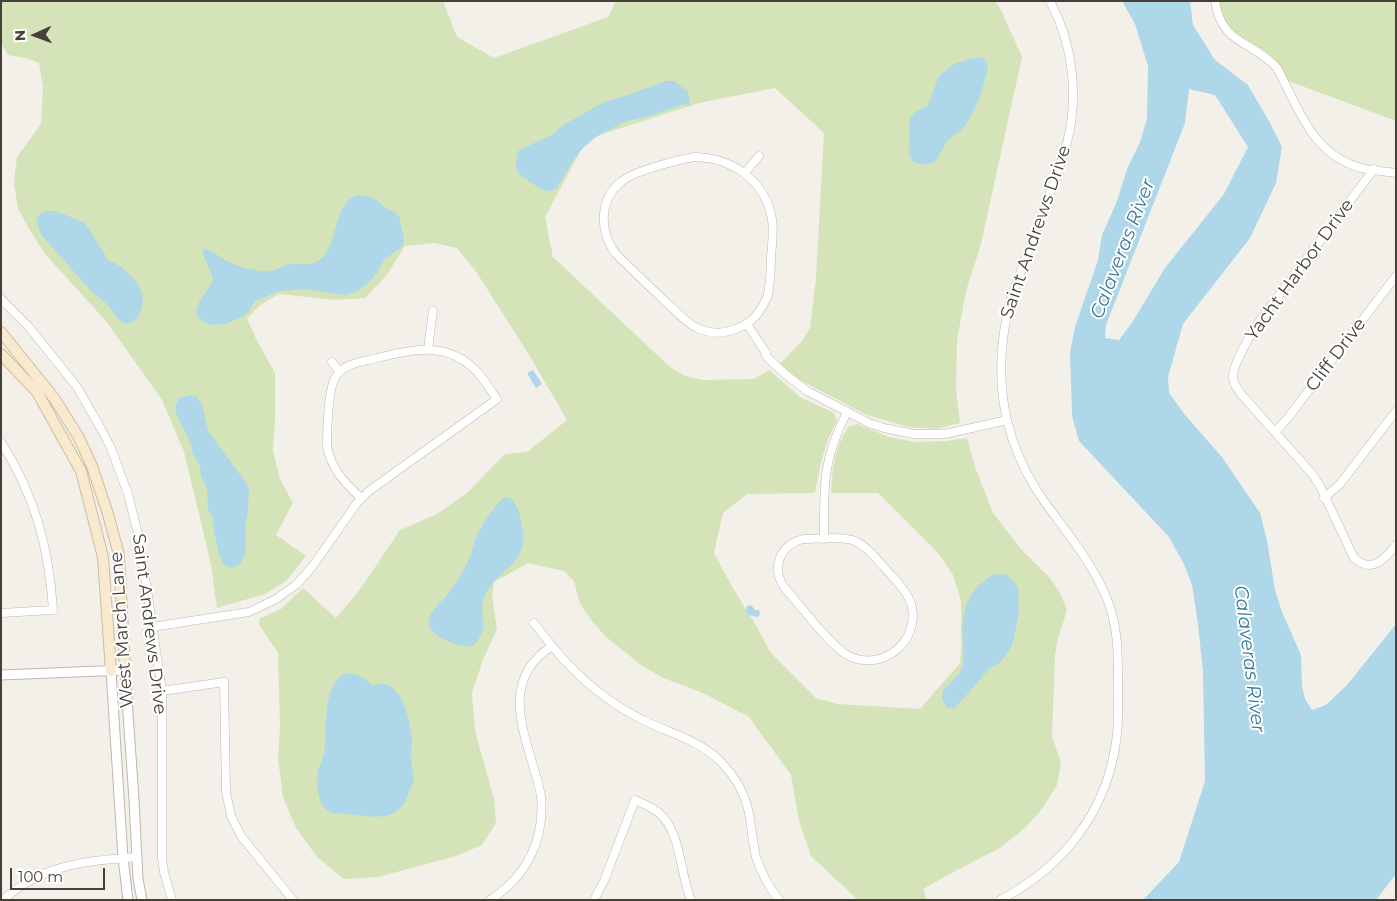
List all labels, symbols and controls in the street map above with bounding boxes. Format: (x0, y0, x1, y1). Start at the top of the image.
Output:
north arrow (10, 10, 60, 60)
text: N (11, 30, 29, 41)
street label: Saint Andrews Drive (996, 142, 1076, 322)
water label: Calaveras River (1086, 176, 1160, 322)
street label: Yacht Harbor Drive (1241, 195, 1359, 345)
street label: Cliff Drive (1301, 314, 1371, 396)
street label: Saint Andrews Drive (127, 532, 171, 716)
street label: West March Lane (106, 551, 138, 709)
water label: Calaveras River (1229, 584, 1269, 734)
scale bar (12, 858, 108, 890)
text: 100 m (18, 867, 63, 886)

